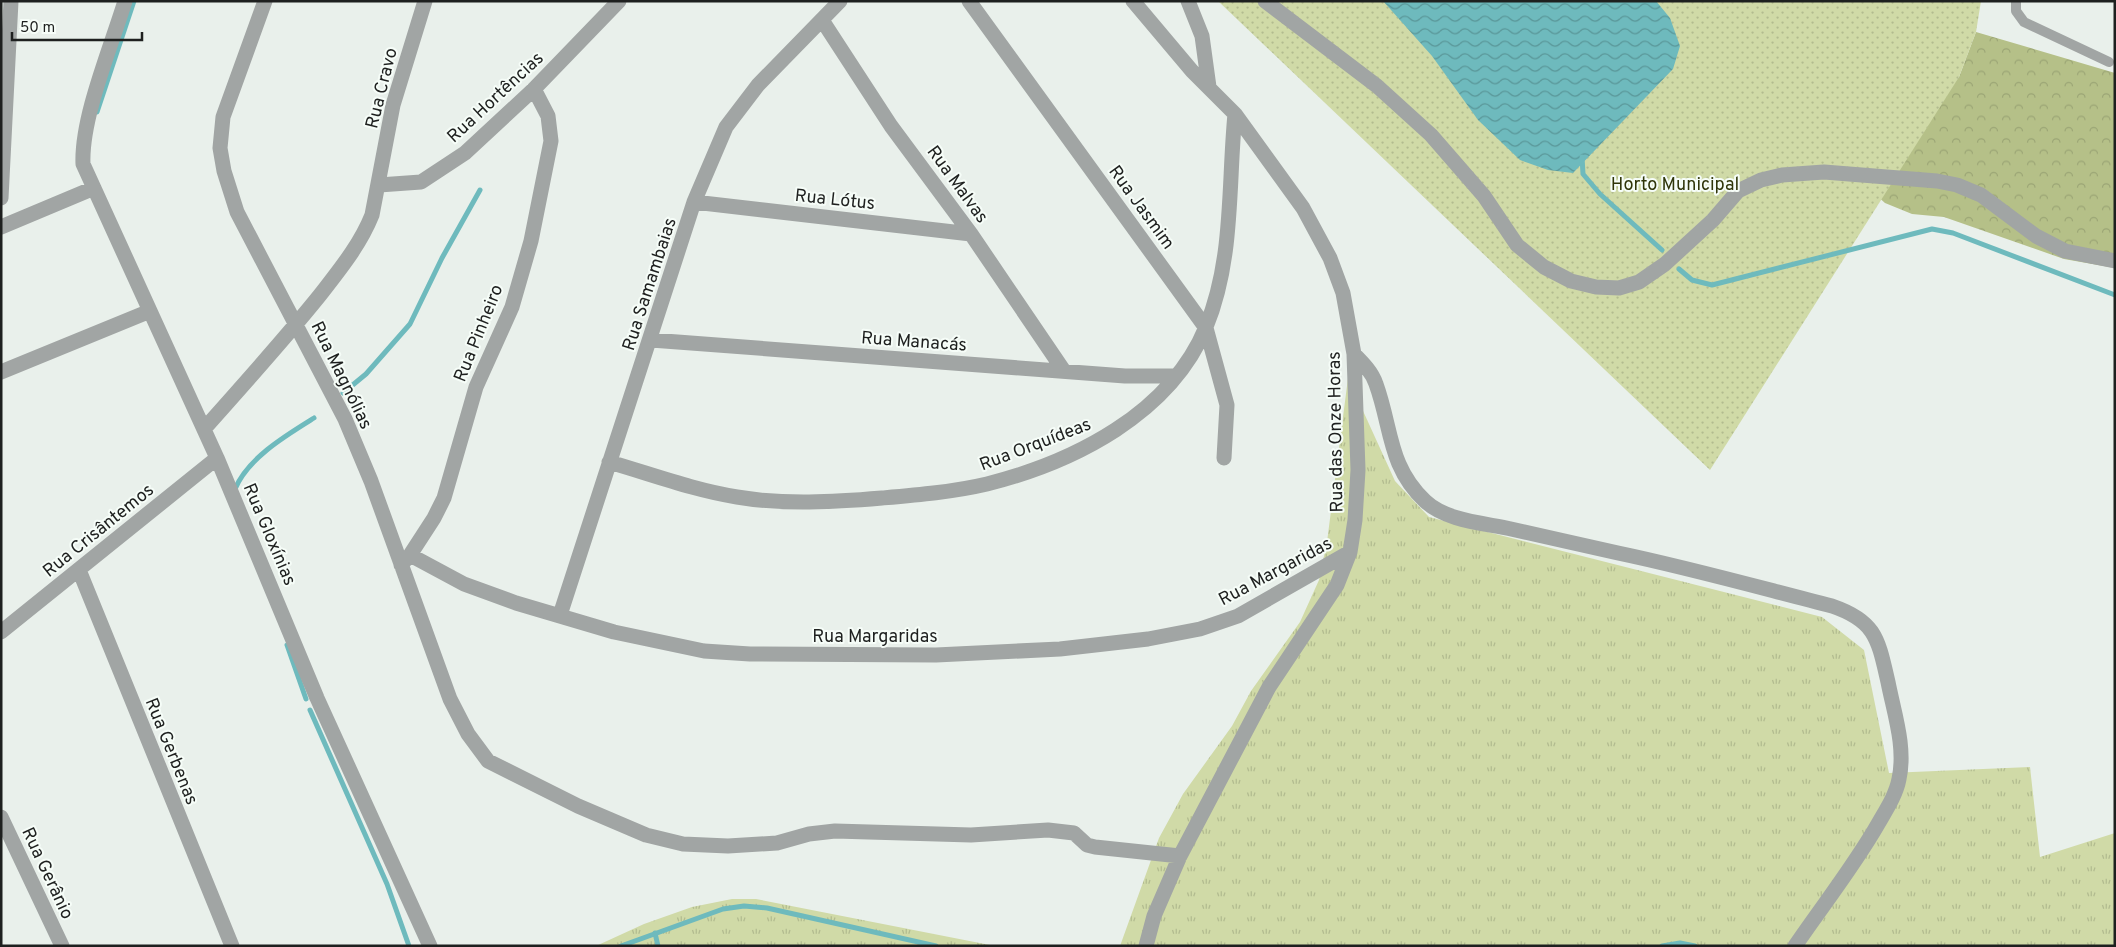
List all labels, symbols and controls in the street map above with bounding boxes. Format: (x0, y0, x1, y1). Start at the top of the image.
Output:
scale bar (12, 10, 142, 42)
text: 50 m (20, 19, 55, 38)
street label: Rua Cravo (361, 46, 404, 131)
street label: Rua Hortências (443, 47, 549, 149)
street label: Rua Malvas (921, 141, 993, 228)
street label: Rua Jasmim (1103, 161, 1179, 254)
park label: Horto Municipal (1611, 174, 1739, 197)
street label: Rua Lótus (794, 185, 876, 216)
street label: Rua Samambaias (618, 215, 683, 354)
street label: Rua Pinheiro (449, 282, 509, 386)
street label: Rua Magnólias (305, 318, 377, 433)
street label: Rua Manacás (860, 327, 968, 358)
street label: Rua das Onze Horas (1324, 351, 1349, 513)
street label: Rua Orquídeas (976, 414, 1095, 477)
street label: Rua Crisântemos (39, 479, 159, 583)
street label: Rua Gloxínias (237, 480, 300, 589)
street label: Rua Margaridas (1215, 533, 1336, 612)
street label: Rua Margaridas (812, 626, 938, 649)
street label: Rua Gerbenas (139, 695, 202, 808)
street label: Rua Gerânio (15, 824, 78, 923)

